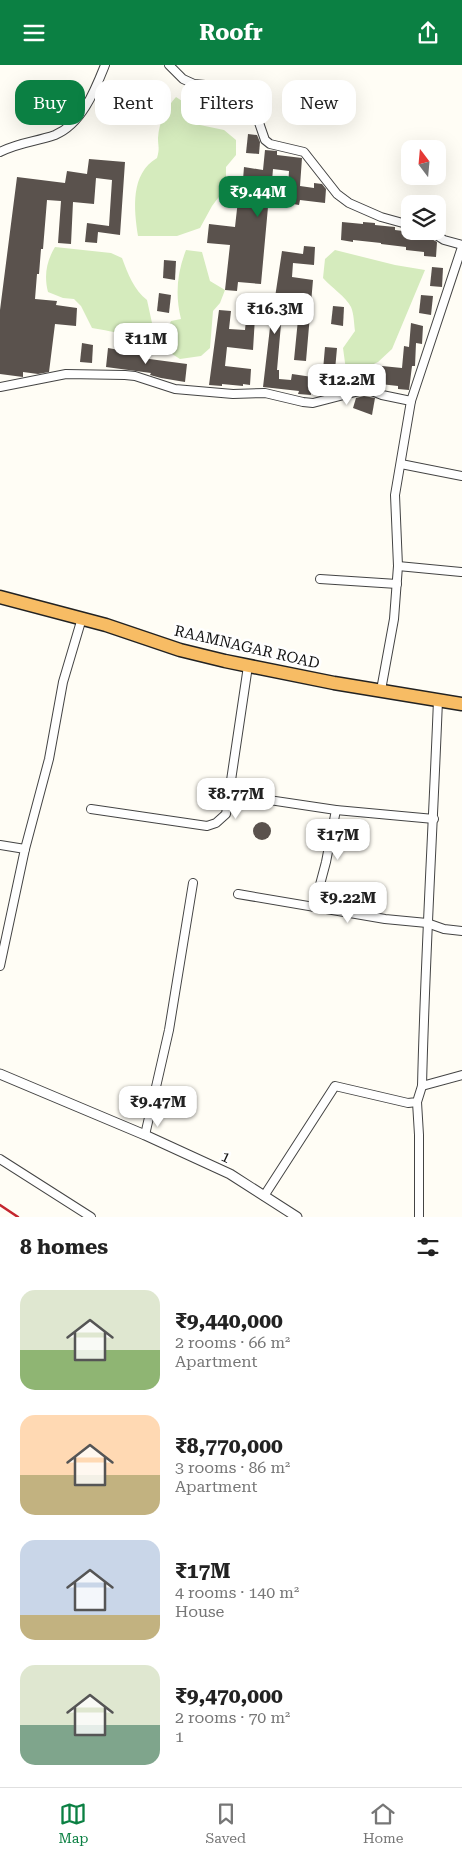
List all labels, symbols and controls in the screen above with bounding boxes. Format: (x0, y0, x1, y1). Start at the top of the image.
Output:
icon: menu (20, 19, 48, 47)
icon: share (414, 19, 442, 47)
text: Roofr (199, 20, 263, 45)
chip: Buy (15, 80, 85, 125)
chip: Rent (95, 80, 171, 125)
chip: Filters (181, 80, 272, 125)
chip: New (282, 80, 356, 125)
north arrow (401, 140, 446, 185)
map controls (401, 140, 446, 240)
pin: ₹9.44M (217, 175, 299, 218)
text: ₹9.44M (230, 182, 286, 201)
button: layers (401, 195, 446, 240)
pin: ₹16.3M (234, 293, 316, 335)
text: ₹16.3M (247, 299, 303, 318)
pin: ₹11M (116, 323, 176, 365)
text: ₹11M (125, 329, 167, 348)
pin: ₹12.2M (306, 363, 388, 406)
text: ₹12.2M (319, 370, 375, 389)
street label: RAAMNAGAR ROAD (173, 621, 321, 673)
pin: ₹8.77M (195, 777, 277, 820)
text: ₹8.77M (208, 784, 264, 803)
pin: ₹17M (308, 819, 368, 861)
text: ₹17M (317, 825, 359, 844)
pin: ₹9.22M (307, 881, 389, 924)
text: ₹9.22M (320, 888, 376, 907)
pin: ₹9.47M (117, 1085, 199, 1128)
text: ₹9.47M (130, 1092, 186, 1111)
street label: 1 (218, 1147, 234, 1167)
icon: filters (414, 1233, 442, 1261)
text: 8 homes (20, 1235, 108, 1259)
text: ₹9,440,000 (175, 1309, 283, 1333)
icon: home (60, 1310, 120, 1370)
text: 2 rooms · 66 m² (175, 1333, 290, 1352)
text: Apartment (175, 1352, 258, 1371)
text: ₹8,770,000 (175, 1434, 283, 1458)
icon: home (60, 1435, 120, 1495)
text: 3 rooms · 86 m² (175, 1458, 290, 1477)
text: Apartment (175, 1477, 258, 1496)
text: ₹17M (175, 1559, 231, 1583)
icon: home (60, 1560, 120, 1620)
text: 4 rooms · 140 m² (175, 1583, 299, 1602)
text: House (175, 1602, 224, 1621)
text: ₹9,470,000 (175, 1684, 283, 1708)
icon: home (60, 1685, 120, 1745)
text: 2 rooms · 70 m² (175, 1708, 290, 1727)
text: 1 (175, 1727, 184, 1746)
tab: Map (58, 1800, 88, 1846)
tab: Saved (205, 1800, 246, 1846)
tab: Home (363, 1800, 404, 1846)

